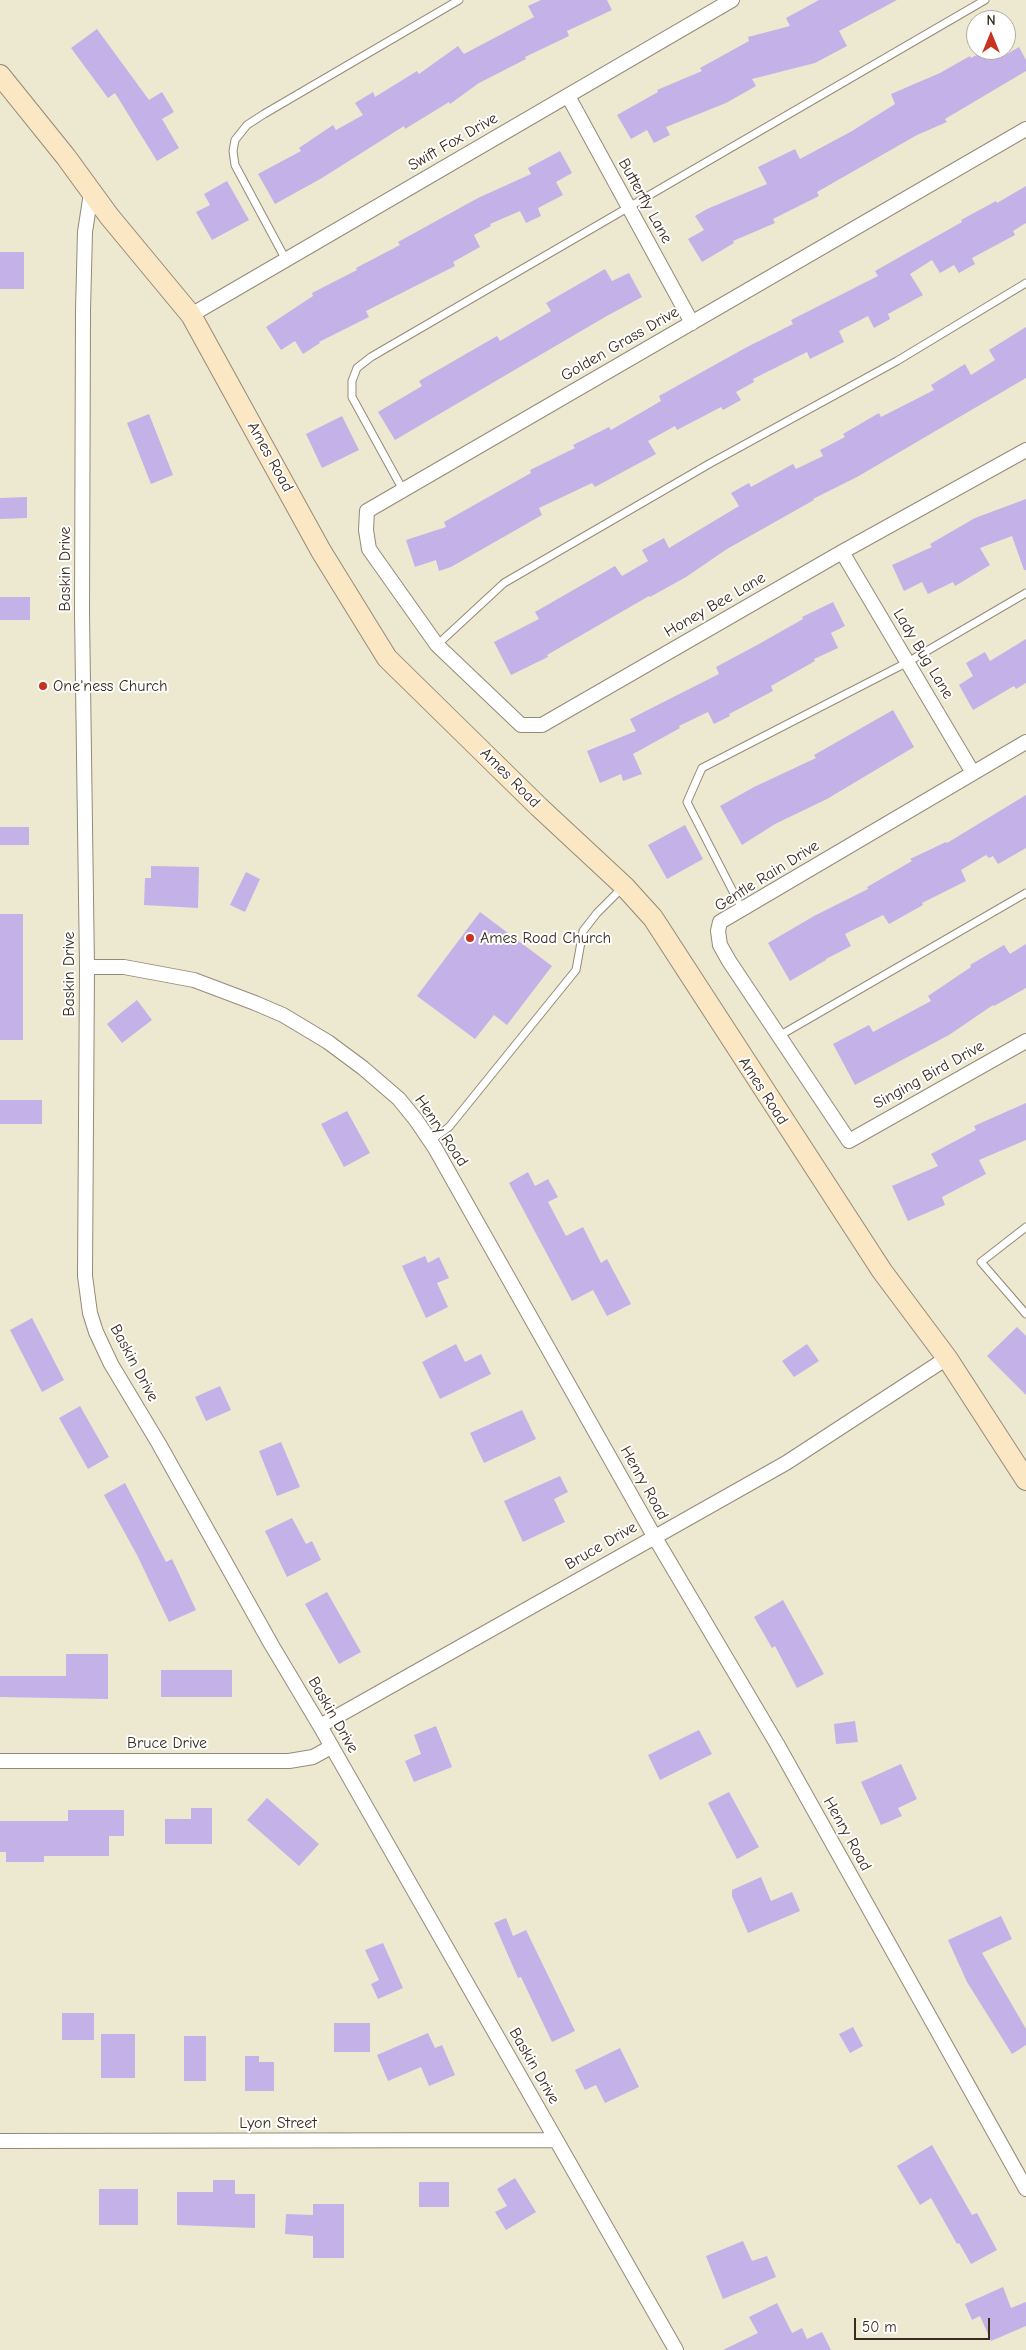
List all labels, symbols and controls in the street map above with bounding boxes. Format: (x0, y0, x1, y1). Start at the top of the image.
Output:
north arrow (966, 10, 1016, 60)
text: N (986, 12, 996, 29)
street label: Swift Fox Drive (405, 109, 501, 175)
street label: Butterfly Lane (614, 155, 676, 247)
street label: Golden Grass Drive (558, 302, 682, 386)
street label: Ames Road (243, 419, 297, 495)
street label: Baskin Drive (55, 527, 75, 611)
street label: Honey Bee Lane (661, 568, 769, 642)
street label: Lady Bug Lane (889, 605, 957, 703)
place label: One'ness Church (53, 676, 168, 696)
marker: One'ness Church (37, 680, 49, 692)
street label: Ames Road (476, 744, 544, 812)
street label: Gentle Rain Drive (711, 836, 823, 916)
place label: Ames Road Church (480, 928, 611, 948)
street label: Baskin Drive (59, 932, 79, 1016)
marker: Ames Road Church (464, 932, 476, 944)
street label: Singing Bird Drive (870, 1037, 988, 1113)
street label: Ames Road (734, 1053, 792, 1129)
street label: Henry Road (410, 1092, 472, 1170)
street label: Baskin Drive (106, 1321, 162, 1405)
street label: Henry Road (616, 1443, 672, 1523)
street label: Bruce Drive (562, 1518, 640, 1574)
street label: Baskin Drive (303, 1673, 363, 1757)
street label: Bruce Drive (127, 1733, 207, 1753)
street label: Henry Road (819, 1794, 875, 1874)
street label: Baskin Drive (504, 2024, 564, 2108)
street label: Lyon Street (239, 2113, 317, 2133)
scale bar (856, 2308, 992, 2340)
text: 50 m (862, 2318, 897, 2336)

